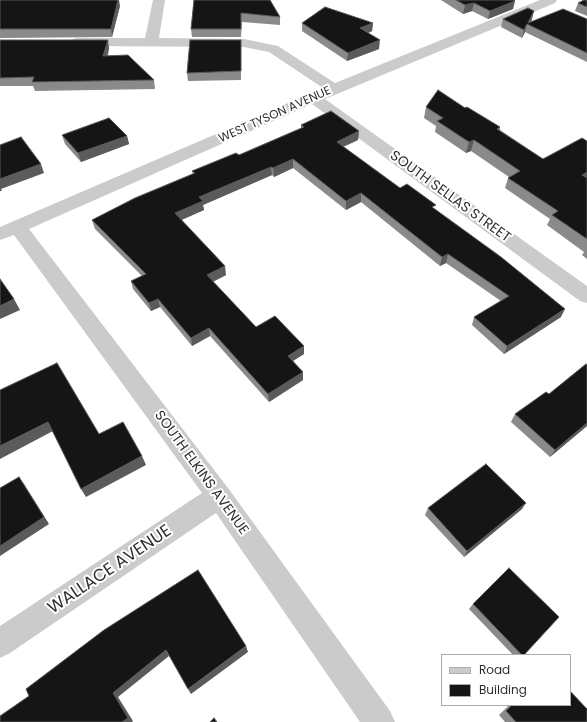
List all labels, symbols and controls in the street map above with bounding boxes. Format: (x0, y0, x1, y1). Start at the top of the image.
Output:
street label: WEST TYSON AVENUE (217, 84, 333, 146)
street label: SOUTH SELLAS STREET (386, 148, 514, 246)
street label: SOUTH ELKINS AVENUE (150, 408, 252, 538)
street label: WALLACE AVENUE (44, 521, 176, 619)
legend (441, 654, 571, 706)
text: Road (479, 661, 510, 678)
text: Building (479, 681, 527, 698)

